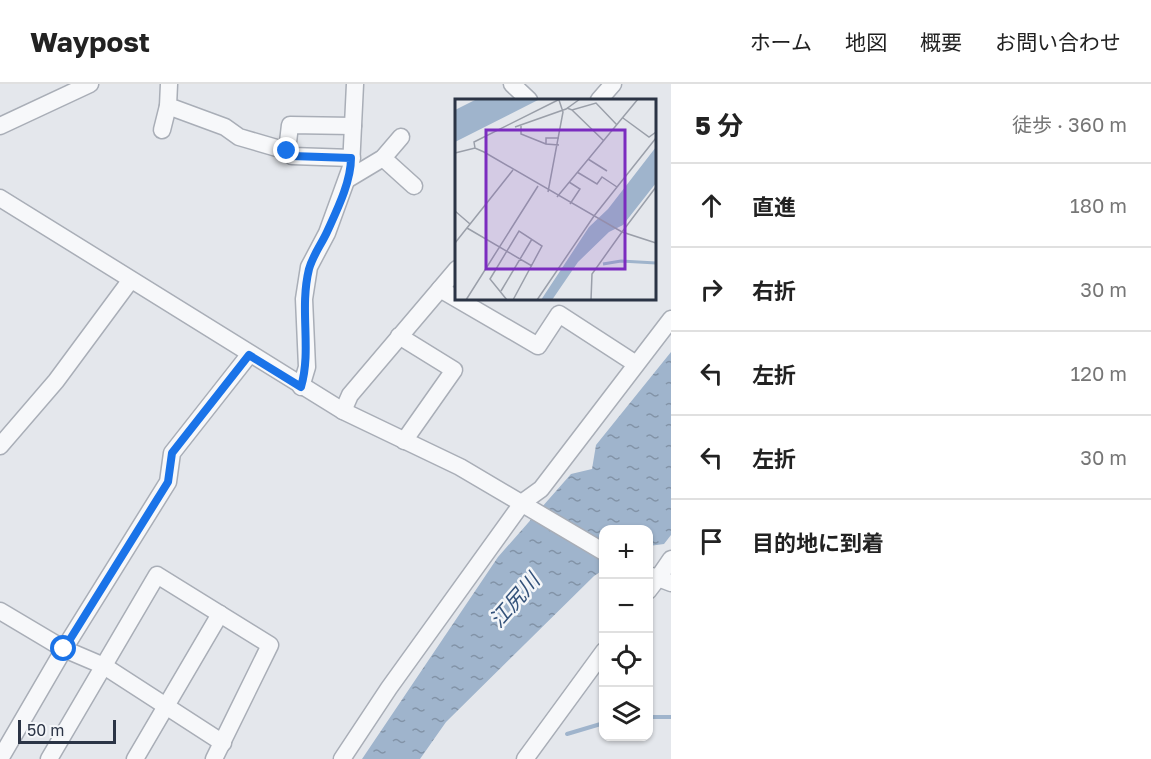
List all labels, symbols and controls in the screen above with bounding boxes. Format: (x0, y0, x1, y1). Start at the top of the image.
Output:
text: Waypost (30, 25, 150, 58)
text: ホーム (750, 29, 812, 55)
text: 地図 (845, 29, 887, 55)
text: 概要 (920, 29, 962, 55)
text: お問い合わせ (995, 29, 1121, 55)
inset map (455, 99, 656, 300)
text: 5 分 (695, 110, 743, 141)
text: 徒歩 · 360 m (1012, 112, 1127, 136)
route end (273, 137, 299, 163)
icon: ahead (695, 189, 728, 222)
text: 直進 (752, 193, 796, 220)
text: 180 m (1070, 193, 1127, 217)
icon: right (695, 273, 728, 306)
text: 右折 (752, 277, 796, 304)
text: 30 m (1080, 277, 1127, 301)
icon: left (695, 357, 728, 390)
text: 左折 (752, 361, 796, 388)
text: 120 m (1071, 361, 1127, 385)
icon: left (695, 441, 728, 474)
text: 左折 (752, 445, 796, 472)
text: 30 m (1080, 445, 1127, 469)
map controls (599, 525, 653, 741)
button: + (599, 525, 653, 579)
icon: arrive (695, 525, 728, 558)
text: 目的地に到着 (752, 529, 884, 556)
water label: 江尻川 (484, 566, 546, 632)
button: − (599, 579, 653, 633)
button: locate (599, 633, 653, 687)
route start (50, 635, 76, 661)
button: layers (599, 687, 653, 741)
scale bar (18, 717, 116, 744)
text: 50 m (27, 720, 64, 740)

